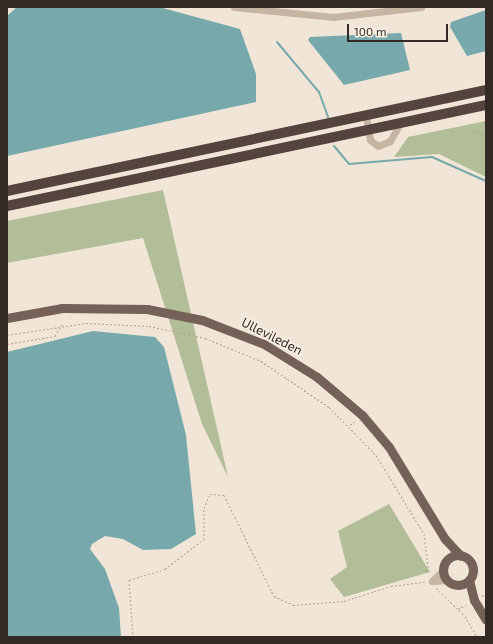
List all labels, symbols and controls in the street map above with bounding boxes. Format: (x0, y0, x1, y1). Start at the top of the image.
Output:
scale bar (349, 16, 450, 42)
text: 100 m (354, 24, 386, 38)
street label: Ullevileden (239, 314, 305, 358)

